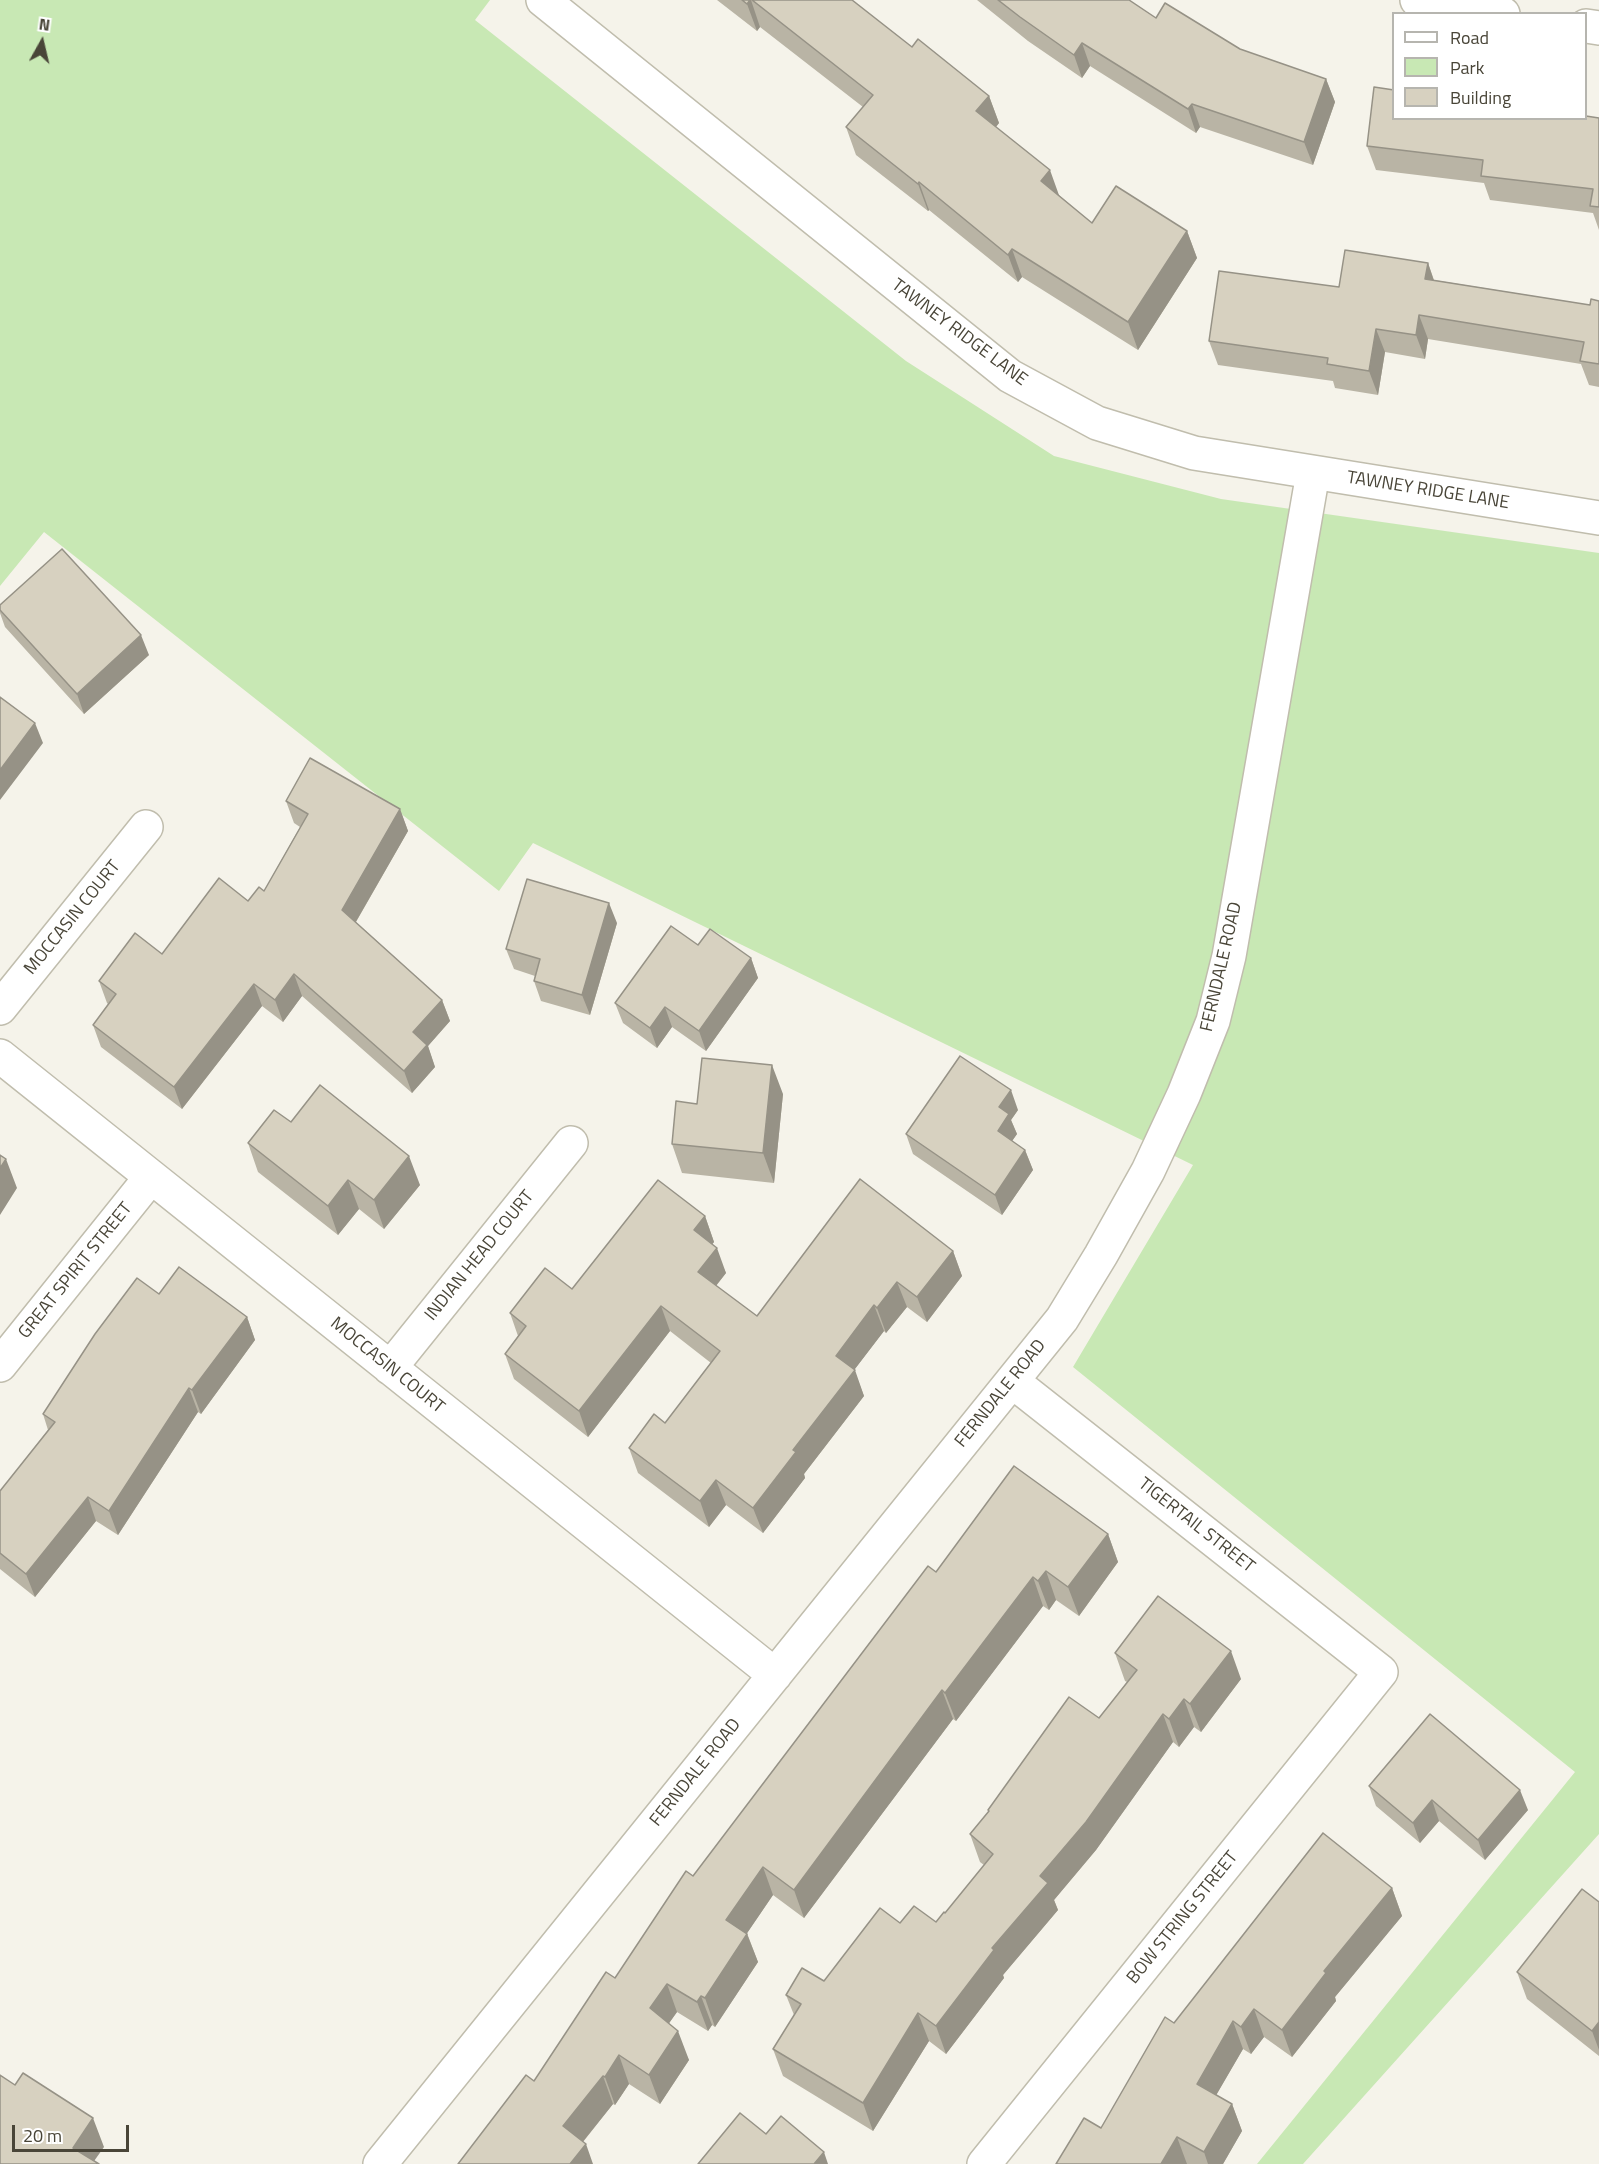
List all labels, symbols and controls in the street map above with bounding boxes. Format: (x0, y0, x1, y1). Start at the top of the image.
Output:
north arrow (12, 12, 72, 72)
text: N (37, 12, 52, 37)
legend (1392, 12, 1587, 120)
text: Road (1450, 24, 1489, 51)
text: Park (1450, 54, 1484, 81)
text: Building (1450, 84, 1511, 111)
street label: TAWNEY RIDGE LANE (887, 275, 1031, 391)
street label: TAWNEY RIDGE LANE (1345, 467, 1511, 515)
street label: MOCCASIN COURT (20, 856, 126, 980)
street label: FERNDALE ROAD (1197, 900, 1247, 1034)
street label: INDIAN HEAD COURT (421, 1187, 539, 1325)
street label: GREAT SPIRIT STREET (14, 1199, 138, 1343)
street label: MOCCASIN COURT (325, 1313, 449, 1419)
street label: FERNDALE ROAD (951, 1336, 1051, 1452)
street label: TIGERTAIL STREET (1133, 1474, 1259, 1578)
street label: FERNDALE ROAD (646, 1715, 746, 1831)
street label: BOW STRING STREET (1123, 1847, 1243, 1989)
scale bar (15, 2113, 132, 2151)
text: 20 m (23, 2122, 62, 2149)

